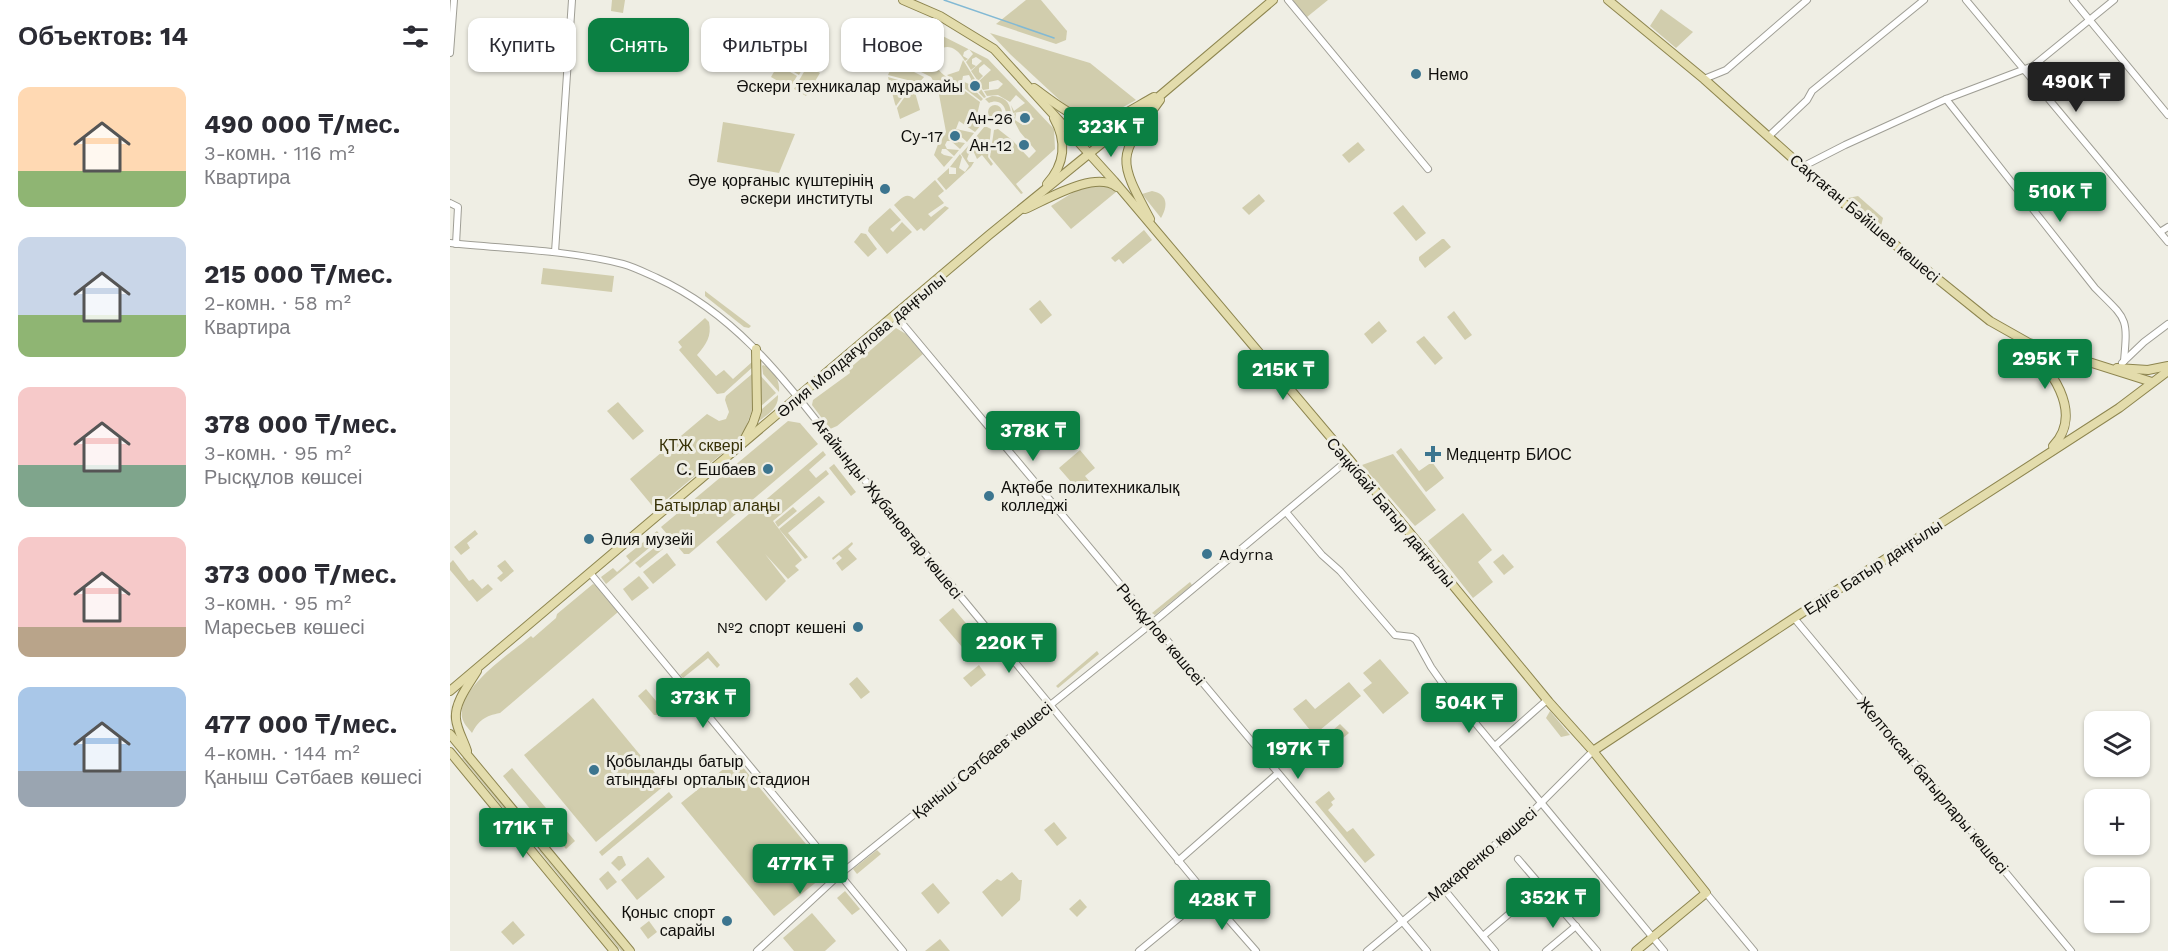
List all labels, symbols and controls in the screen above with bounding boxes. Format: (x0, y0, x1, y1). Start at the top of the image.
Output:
chip: Купить (468, 18, 576, 72)
chip: Снять (588, 18, 689, 72)
chip: Фильтры (701, 18, 829, 72)
chip: Новое (841, 18, 944, 72)
icon: filters (399, 20, 432, 53)
text: Объектов: 14 (18, 21, 188, 51)
pin: 490K ₸ (2027, 62, 2125, 113)
place label: Немо (1428, 65, 1468, 84)
marker: Немо (1409, 67, 1423, 81)
text: 490K ₸ (2042, 69, 2110, 93)
place label: Әскери техникалар мұражайы (736, 77, 963, 96)
marker: Әскери техникалар мұражайы (968, 79, 982, 93)
pin: 323K ₸ (1062, 107, 1160, 158)
text: 490 000 ₸/мес. (204, 109, 400, 139)
place label: Ан-26 (967, 109, 1013, 128)
icon: home (66, 111, 138, 183)
marker: Ан-26 (1018, 111, 1032, 125)
text: 323K ₸ (1078, 114, 1144, 138)
place label: Су-17 (901, 127, 943, 146)
marker: Су-17 (948, 129, 962, 143)
place label: Ан-12 (969, 136, 1012, 155)
marker: Ан-12 (1017, 138, 1031, 152)
text: 3-комн. · 116 m² (204, 141, 355, 165)
street label: Сақтаған Бәйішев көшесі (1786, 150, 1943, 287)
text: Квартира (204, 165, 290, 189)
place label: Әуе қорғаныс күштерінің әскери институты (688, 171, 873, 208)
pin: 510K ₸ (2011, 172, 2109, 223)
text: 510K ₸ (2028, 179, 2092, 203)
marker: Әуе қорғаныс күштерінің әскери институты (878, 182, 892, 196)
text: 215 000 ₸/мес. (204, 259, 393, 289)
icon: home (66, 261, 138, 333)
street label: Әлия Молдағұлова даңғылы (773, 269, 949, 422)
text: 2-комн. · 58 m² (204, 291, 351, 315)
text: Квартира (204, 315, 290, 339)
pin: 295K ₸ (1996, 339, 2094, 390)
text: 295K ₸ (2012, 346, 2078, 370)
pin: 215K ₸ (1234, 350, 1332, 401)
text: 215K ₸ (1252, 357, 1314, 381)
text: 378 000 ₸/мес. (204, 409, 397, 439)
icon: home (66, 411, 138, 483)
pin: 378K ₸ (984, 411, 1082, 462)
street label: Ағайынды Жұбановтар көшесі (809, 414, 966, 602)
text: 378K ₸ (1000, 418, 1066, 442)
street label: Сәңкібай Батыр даңғылы (1322, 434, 1459, 591)
park label: ҚТЖ сквері (659, 436, 743, 455)
text: 3-комн. · 95 m² (204, 441, 351, 465)
marker: Медцентр БИОС (1424, 445, 1442, 463)
place label: Медцентр БИОС (1446, 445, 1572, 464)
place label: С. Ешбаев (676, 460, 756, 479)
marker: С. Ешбаев (761, 462, 775, 476)
text: Рысқұлов көшсеі (204, 465, 362, 489)
place label: Ақтөбе политехникалық колледжі (1001, 478, 1180, 515)
marker: Ақтөбе политехникалық колледжі (982, 489, 996, 503)
park label: Батырлар алаңы (654, 496, 780, 515)
street label: Едіге Батыр даңғылы (1801, 516, 1946, 619)
place label: Әлия музейі (601, 530, 693, 549)
marker: Әлия музейі (582, 532, 596, 546)
place label: Adyrna (1219, 545, 1273, 564)
marker: Adyrna (1200, 547, 1214, 561)
text: 373 000 ₸/мес. (204, 559, 397, 589)
icon: home (66, 561, 138, 633)
street label: Рысқұлов көшсеі (1113, 580, 1209, 689)
text: 3-комн. · 95 m² (204, 591, 351, 615)
text: Маресьев көшесі (204, 615, 365, 639)
place label: №2 спорт кешені (717, 618, 846, 637)
marker: №2 спорт кешені (851, 620, 865, 634)
pin: 220K ₸ (960, 623, 1058, 674)
text: 220K ₸ (975, 630, 1043, 654)
pin: 373K ₸ (654, 678, 752, 729)
pin: 504K ₸ (1420, 683, 1518, 734)
text: 373K ₸ (670, 685, 736, 709)
text: 504K ₸ (1435, 690, 1503, 714)
street label: Желтоксан батырлары көшесі (1853, 693, 2012, 877)
street label: Қаныш Сәтбаев көшесі (909, 698, 1056, 823)
text: 477 000 ₸/мес. (204, 709, 397, 739)
icon: home (66, 711, 138, 783)
map controls (2084, 711, 2150, 933)
button: layers (2084, 711, 2150, 777)
pin: 197K ₸ (1249, 729, 1347, 780)
text: 197K ₸ (1267, 736, 1329, 760)
text: 4-комн. · 144 m² (204, 741, 360, 765)
place label: Қобыланды батыр атындағы орталық стадион (606, 752, 810, 789)
marker: Қобыланды батыр атындағы орталық стадион (587, 763, 601, 777)
text: Қаныш Сәтбаев көшесі (204, 765, 422, 789)
button: + (2084, 789, 2150, 855)
street label: Макаренко көшесі (1424, 803, 1541, 905)
pin: 171K ₸ (474, 808, 572, 859)
text: 171K ₸ (493, 815, 553, 839)
pin: 477K ₸ (751, 844, 849, 895)
text: 477K ₸ (767, 851, 833, 875)
button: − (2084, 867, 2150, 933)
pin: 352K ₸ (1504, 878, 1602, 929)
pin: 428K ₸ (1173, 880, 1271, 931)
text: 352K ₸ (1520, 885, 1586, 909)
text: 428K ₸ (1188, 887, 1256, 911)
place label: Қоныс спорт сарайы (622, 903, 716, 940)
marker: Қоныс спорт сарайы (720, 914, 734, 928)

